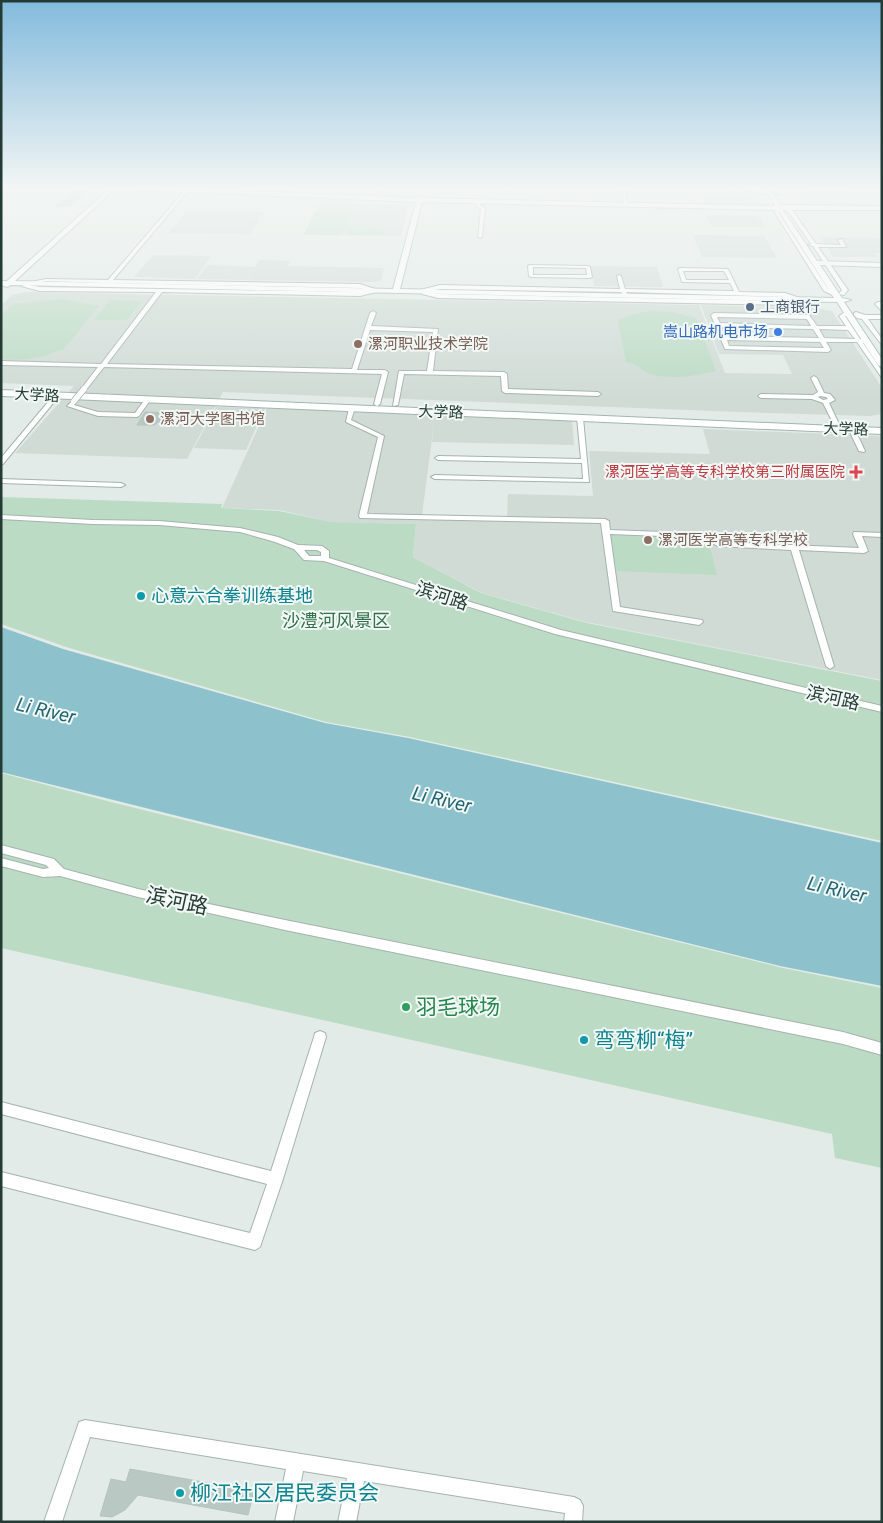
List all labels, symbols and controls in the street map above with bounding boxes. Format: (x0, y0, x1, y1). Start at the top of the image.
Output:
place label: 工商银行 (760, 298, 820, 316)
marker: 工商银行 (744, 301, 756, 313)
place label: 嵩山路机电市场 (663, 323, 768, 341)
marker: 嵩山路机电市场 (772, 326, 784, 338)
place label: 漯河职业技术学院 (368, 335, 488, 353)
marker: 漯河职业技术学院 (352, 338, 364, 350)
street label: 大学路 (14, 385, 60, 405)
street label: 大学路 (418, 402, 464, 422)
place label: 漯河大学图书馆 (160, 410, 265, 428)
marker: 漯河大学图书馆 (144, 413, 156, 425)
street label: 大学路 (823, 419, 869, 439)
place label: 漯河医学高等专科学校第三附属医院 (605, 463, 845, 481)
marker: 漯河医学高等专科学校第三附属医院 (849, 465, 863, 479)
place label: 漯河医学高等专科学校 (658, 531, 808, 549)
marker: 漯河医学高等专科学校 (642, 534, 654, 546)
street label: 滨河路 (413, 577, 471, 614)
place label: 心意六合拳训练基地 (151, 585, 313, 606)
marker: 心意六合拳训练基地 (135, 590, 147, 602)
park label: 沙澧河风景区 (282, 610, 390, 631)
street label: 滨河路 (804, 681, 862, 714)
water label: Li River (14, 693, 78, 729)
water label: Li River (410, 782, 474, 818)
water label: Li River (805, 872, 869, 908)
street label: 滨河路 (144, 883, 210, 919)
place label: 羽毛球场 (416, 995, 500, 1019)
marker: 羽毛球场 (400, 1001, 412, 1013)
place label: 弯弯柳“梅” (594, 1028, 693, 1052)
marker: 弯弯柳“梅” (578, 1034, 590, 1046)
place label: 柳江社区居民委员会 (190, 1481, 379, 1505)
marker: 柳江社区居民委员会 (174, 1487, 186, 1499)

